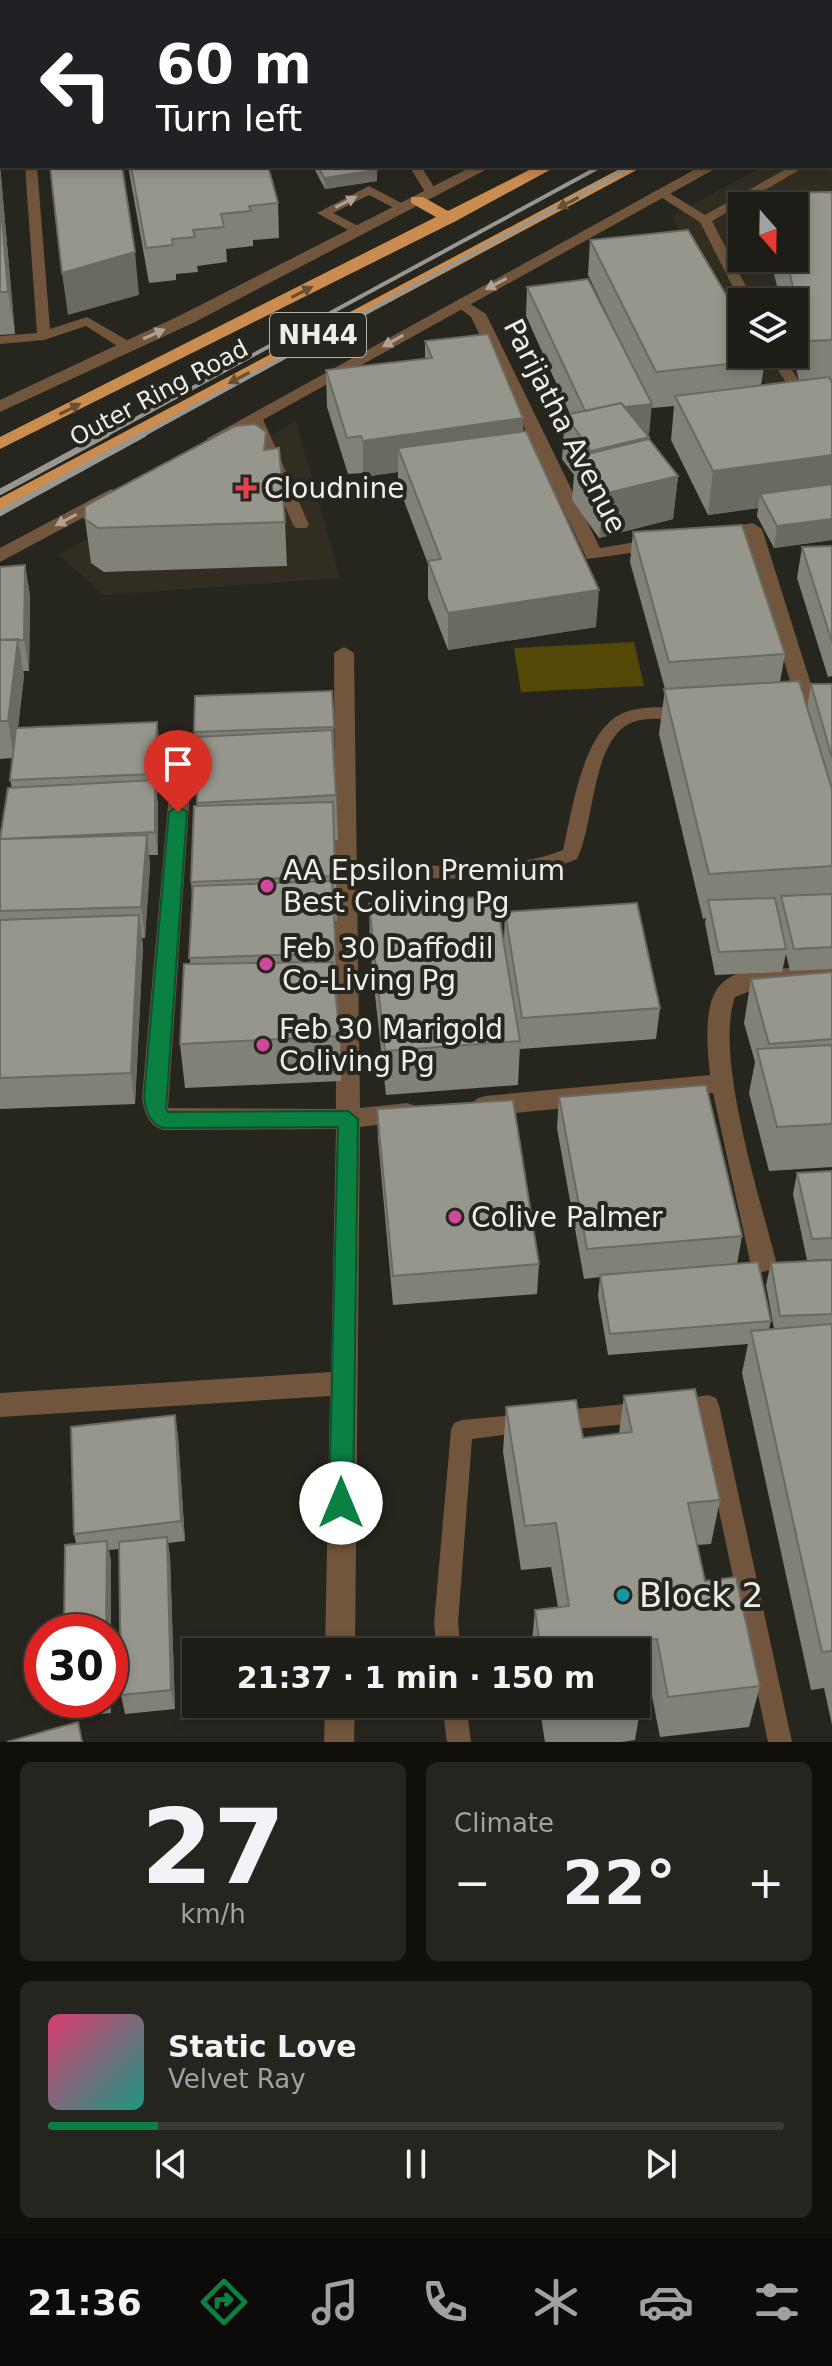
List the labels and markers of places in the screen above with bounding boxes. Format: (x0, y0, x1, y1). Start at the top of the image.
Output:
place label: Cloudnine (264, 472, 404, 505)
marker: Cloudnine (235, 477, 257, 499)
pin (144, 730, 212, 812)
place label: AA Epsilon Premium Best Coliving Pg (283, 854, 565, 919)
marker: AA Epsilon Premium Best Coliving Pg (258, 877, 276, 895)
place label: Feb 30 Daffodil Co-Living Pg (282, 932, 493, 997)
marker: Feb 30 Daffodil Co-Living Pg (257, 955, 275, 973)
place label: Feb 30 Marigold Coliving Pg (279, 1013, 503, 1078)
marker: Feb 30 Marigold Coliving Pg (254, 1036, 272, 1054)
place label: Colive Palmer (471, 1201, 663, 1234)
marker: Colive Palmer (446, 1208, 464, 1226)
place label: Block 2 (639, 1575, 763, 1615)
marker: Block 2 (614, 1586, 632, 1604)

